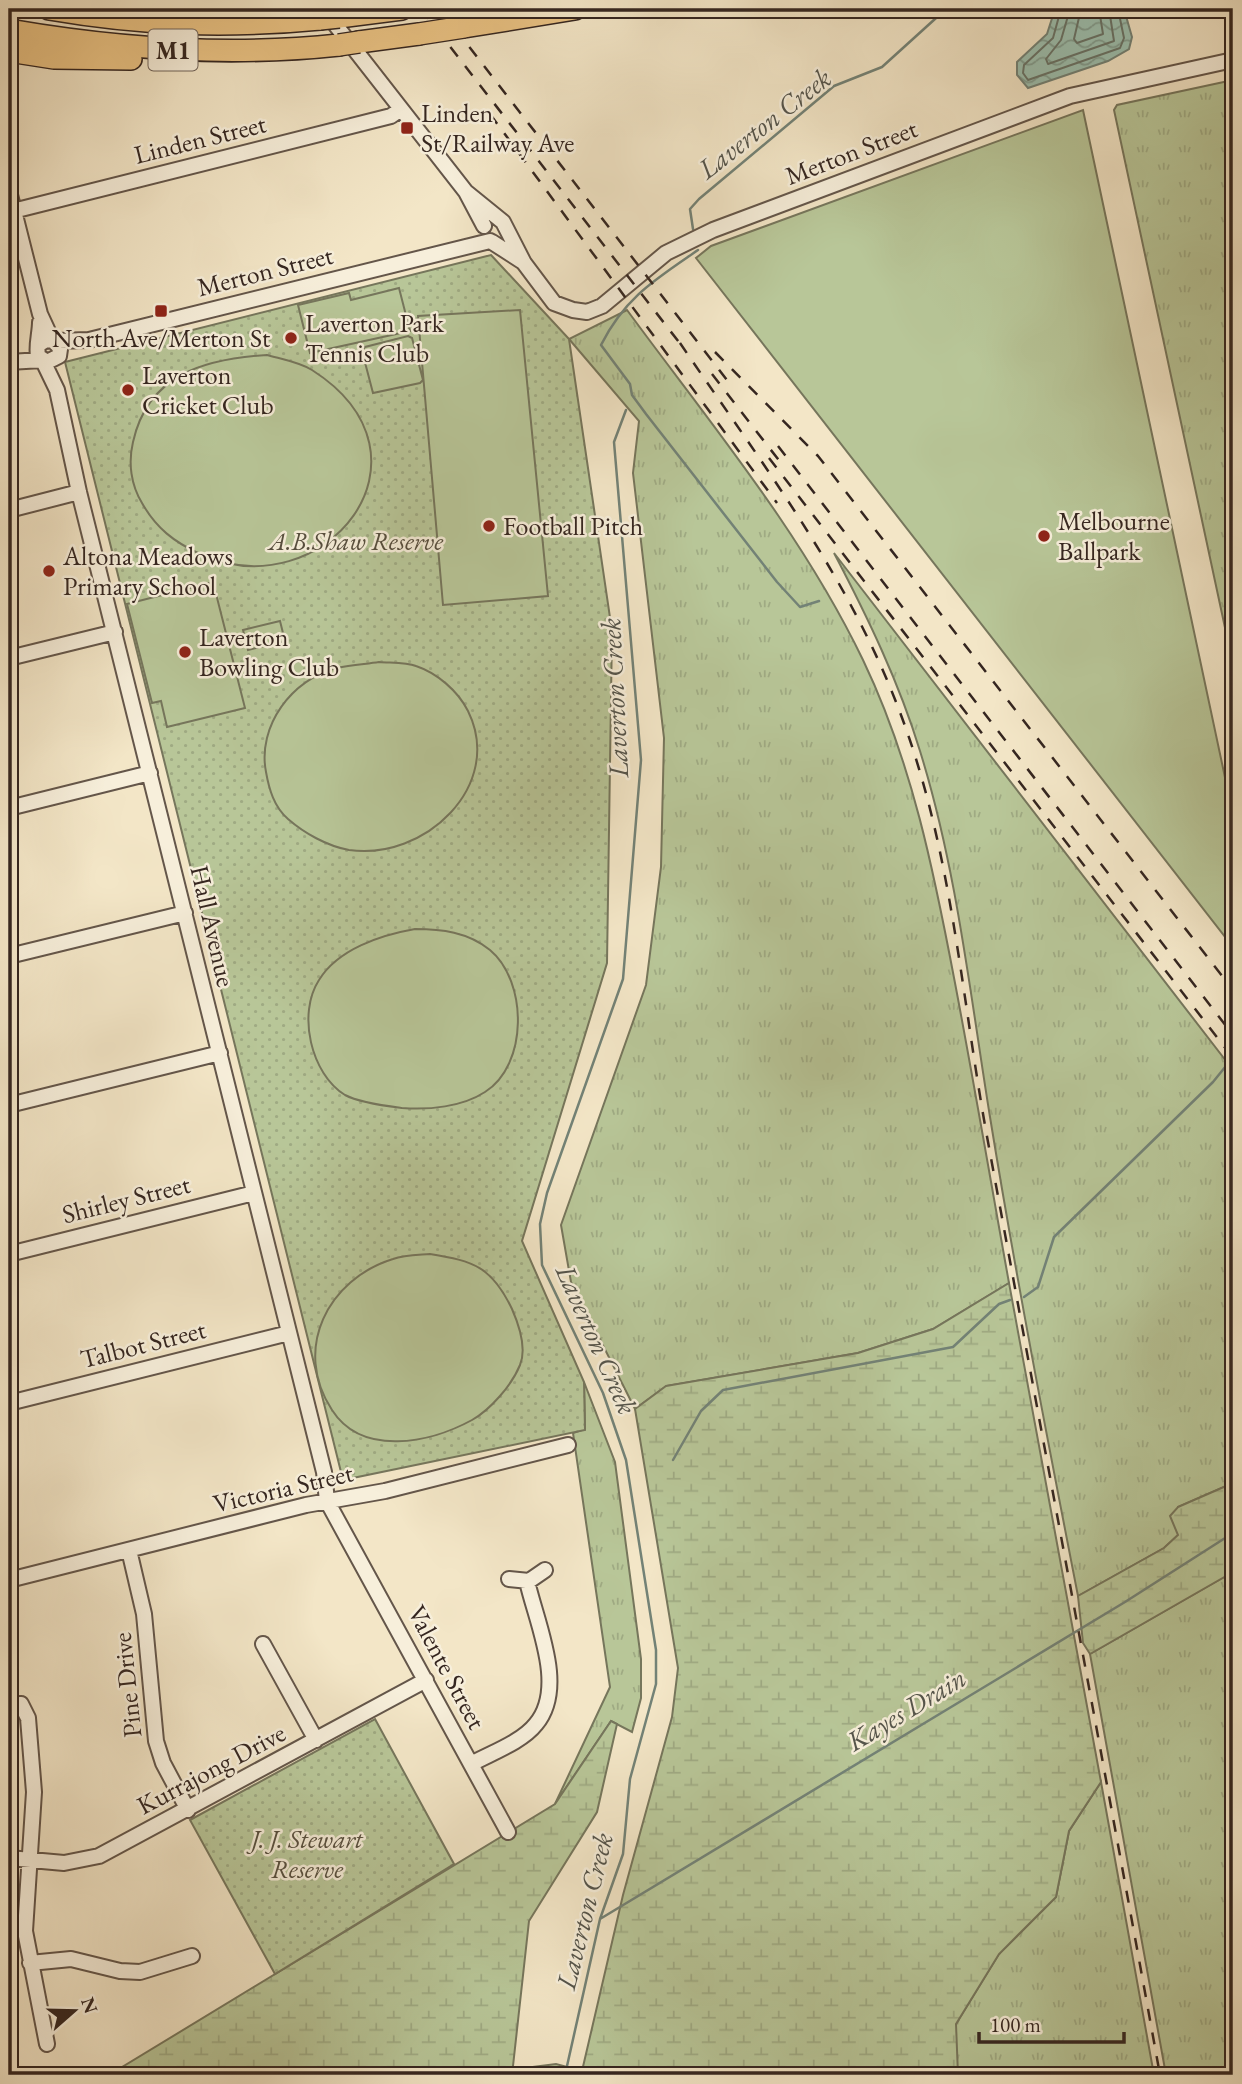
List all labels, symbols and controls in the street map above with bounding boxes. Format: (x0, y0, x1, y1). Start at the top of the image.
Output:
road number: M1 (148, 30, 198, 70)
water label: Laverton Creek (689, 59, 838, 187)
place label: Linden St/Railway Ave (421, 96, 574, 160)
street label: Linden Street (131, 106, 269, 172)
street label: Merton Street (780, 111, 922, 193)
marker: Linden St/Railway Ave (399, 120, 415, 136)
street label: Merton Street (194, 238, 336, 304)
marker: North Ave/Merton St (153, 303, 169, 319)
place label: Laverton Park Tennis Club (305, 306, 445, 370)
place label: North Ave/Merton St (52, 321, 270, 355)
marker: Laverton Park Tennis Club (283, 330, 299, 346)
place label: Laverton Cricket Club (142, 358, 274, 422)
marker: Laverton Cricket Club (120, 382, 136, 398)
place label: Melbourne Ballpark (1058, 504, 1170, 568)
place label: Football Pitch (503, 509, 643, 543)
marker: Football Pitch (481, 518, 497, 534)
park label: A.B.Shaw Reserve (267, 524, 444, 558)
marker: Melbourne Ballpark (1036, 528, 1052, 544)
place label: Altona Meadows Primary School (62, 539, 233, 603)
marker: Altona Meadows Primary School (41, 563, 57, 579)
water label: Laverton Creek (592, 617, 636, 780)
place label: Laverton Bowling Club (199, 620, 339, 684)
marker: Laverton Bowling Club (177, 644, 193, 660)
street label: Hall Avenue (183, 862, 243, 990)
street label: Shirley Street (59, 1167, 193, 1231)
water label: Laverton Creek (548, 1258, 646, 1420)
street label: Talbot Street (77, 1312, 209, 1376)
street label: Victoria Street (210, 1455, 356, 1521)
street label: Valente Street (400, 1599, 494, 1735)
street label: Pine Drive (105, 1631, 149, 1739)
water label: Kayes Drain (839, 1659, 972, 1759)
street label: Kurrajong Drive (131, 1716, 291, 1822)
park label: J. J. Stewart Reserve (246, 1822, 364, 1886)
water label: Laverton Creek (547, 1829, 621, 1994)
north arrow (38, 1976, 108, 2046)
text: N (75, 1994, 104, 2017)
scale bar (979, 2000, 1125, 2044)
text: 100 m (990, 2011, 1041, 2038)

